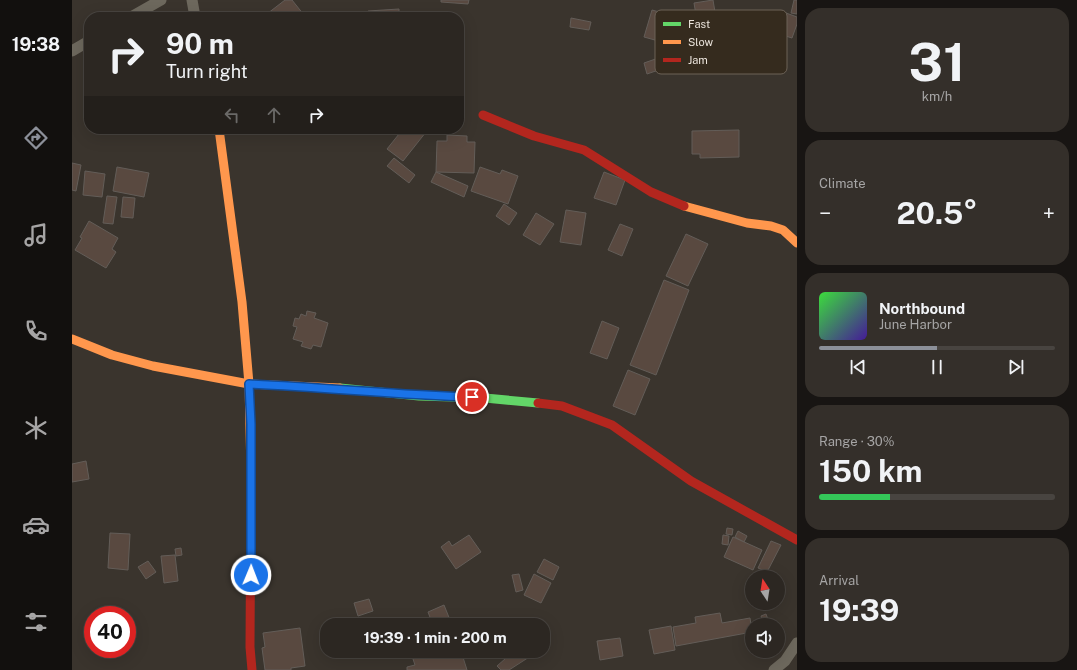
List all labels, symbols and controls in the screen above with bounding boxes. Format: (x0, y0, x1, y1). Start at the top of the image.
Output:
legend (655, 10, 787, 74)
text: Fast (688, 18, 710, 30)
text: 90 m (166, 27, 234, 60)
icon: right (100, 28, 152, 80)
text: 31 (909, 32, 965, 93)
text: 19:38 (12, 34, 60, 55)
text: Slow (688, 36, 714, 48)
text: Jam (688, 54, 708, 66)
text: Turn right (166, 61, 248, 82)
text: km/h (922, 89, 952, 104)
icon: left (221, 104, 243, 126)
icon: ahead (263, 104, 285, 126)
icon: right (305, 104, 327, 126)
icon: directions (22, 124, 50, 152)
text: Climate (819, 176, 866, 191)
text: 20.5° (897, 195, 977, 231)
text: − (819, 200, 831, 226)
text: + (1043, 200, 1055, 226)
icon: music (22, 221, 50, 249)
text: Northbound (879, 300, 965, 317)
icon: phone (22, 317, 50, 345)
text: June Harbor (879, 317, 952, 332)
icon: previous (847, 356, 869, 378)
icon: pause (926, 356, 948, 378)
icon: next (1005, 356, 1027, 378)
pin (455, 380, 489, 414)
icon: arrive (461, 386, 483, 408)
icon: climate (22, 414, 50, 442)
text: Range · 30% (819, 434, 895, 449)
text: 150 km (819, 453, 922, 489)
icon: car (22, 511, 50, 539)
position arrow (230, 554, 272, 596)
north arrow (745, 570, 785, 610)
map controls (745, 570, 785, 658)
text: Arrival (819, 573, 859, 588)
text: 19:39 (819, 592, 899, 628)
speed limit sign: 40 (84, 606, 136, 658)
icon: filters (22, 608, 50, 636)
button: sound (745, 618, 785, 658)
text: 19:39 · 1 min · 200 m (363, 629, 507, 646)

